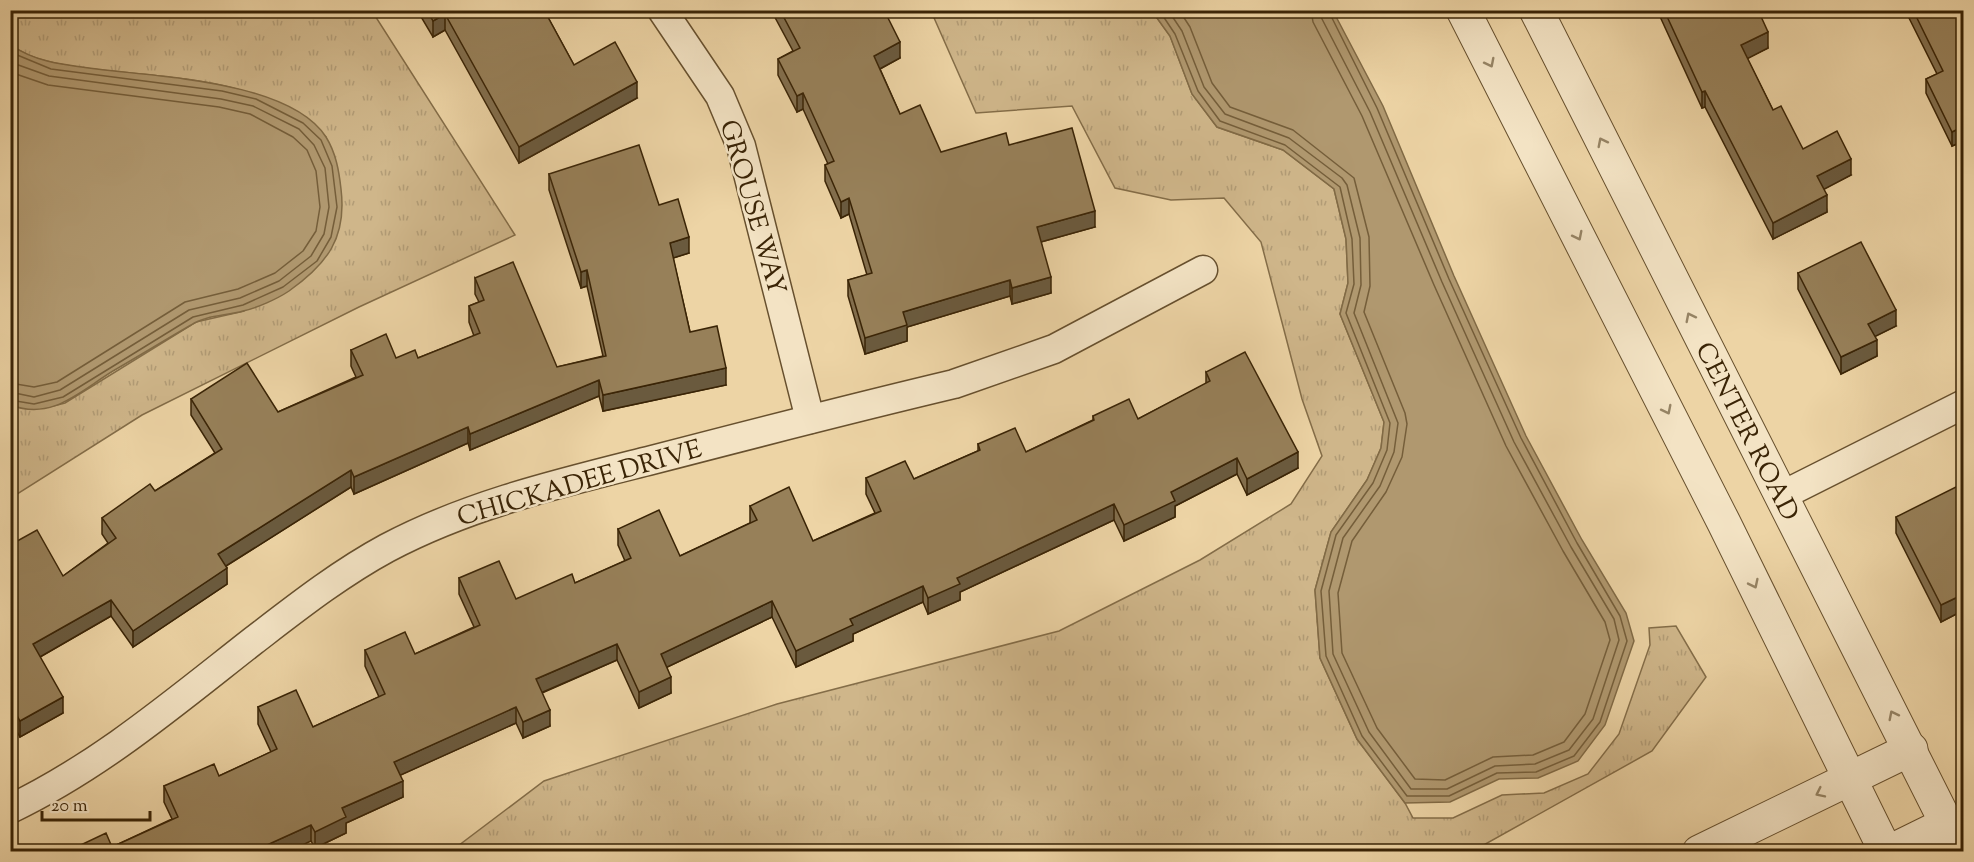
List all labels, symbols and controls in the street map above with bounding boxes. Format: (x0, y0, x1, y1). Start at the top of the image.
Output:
one-way arrow (1483, 56, 1494, 67)
street label: GROUSE WAY (709, 116, 794, 299)
one-way arrow (1598, 138, 1610, 149)
one-way arrow (1571, 230, 1582, 241)
one-way arrow (1686, 312, 1698, 323)
street label: CENTER ROAD (1685, 336, 1807, 528)
one-way arrow (1659, 404, 1671, 415)
street label: CHICKADEE DRIVE (453, 432, 707, 537)
one-way arrow (1747, 578, 1759, 589)
one-way arrow (1889, 710, 1901, 721)
scale bar (42, 784, 150, 822)
one-way arrow (1816, 786, 1827, 798)
text: 20 m (51, 794, 88, 820)

